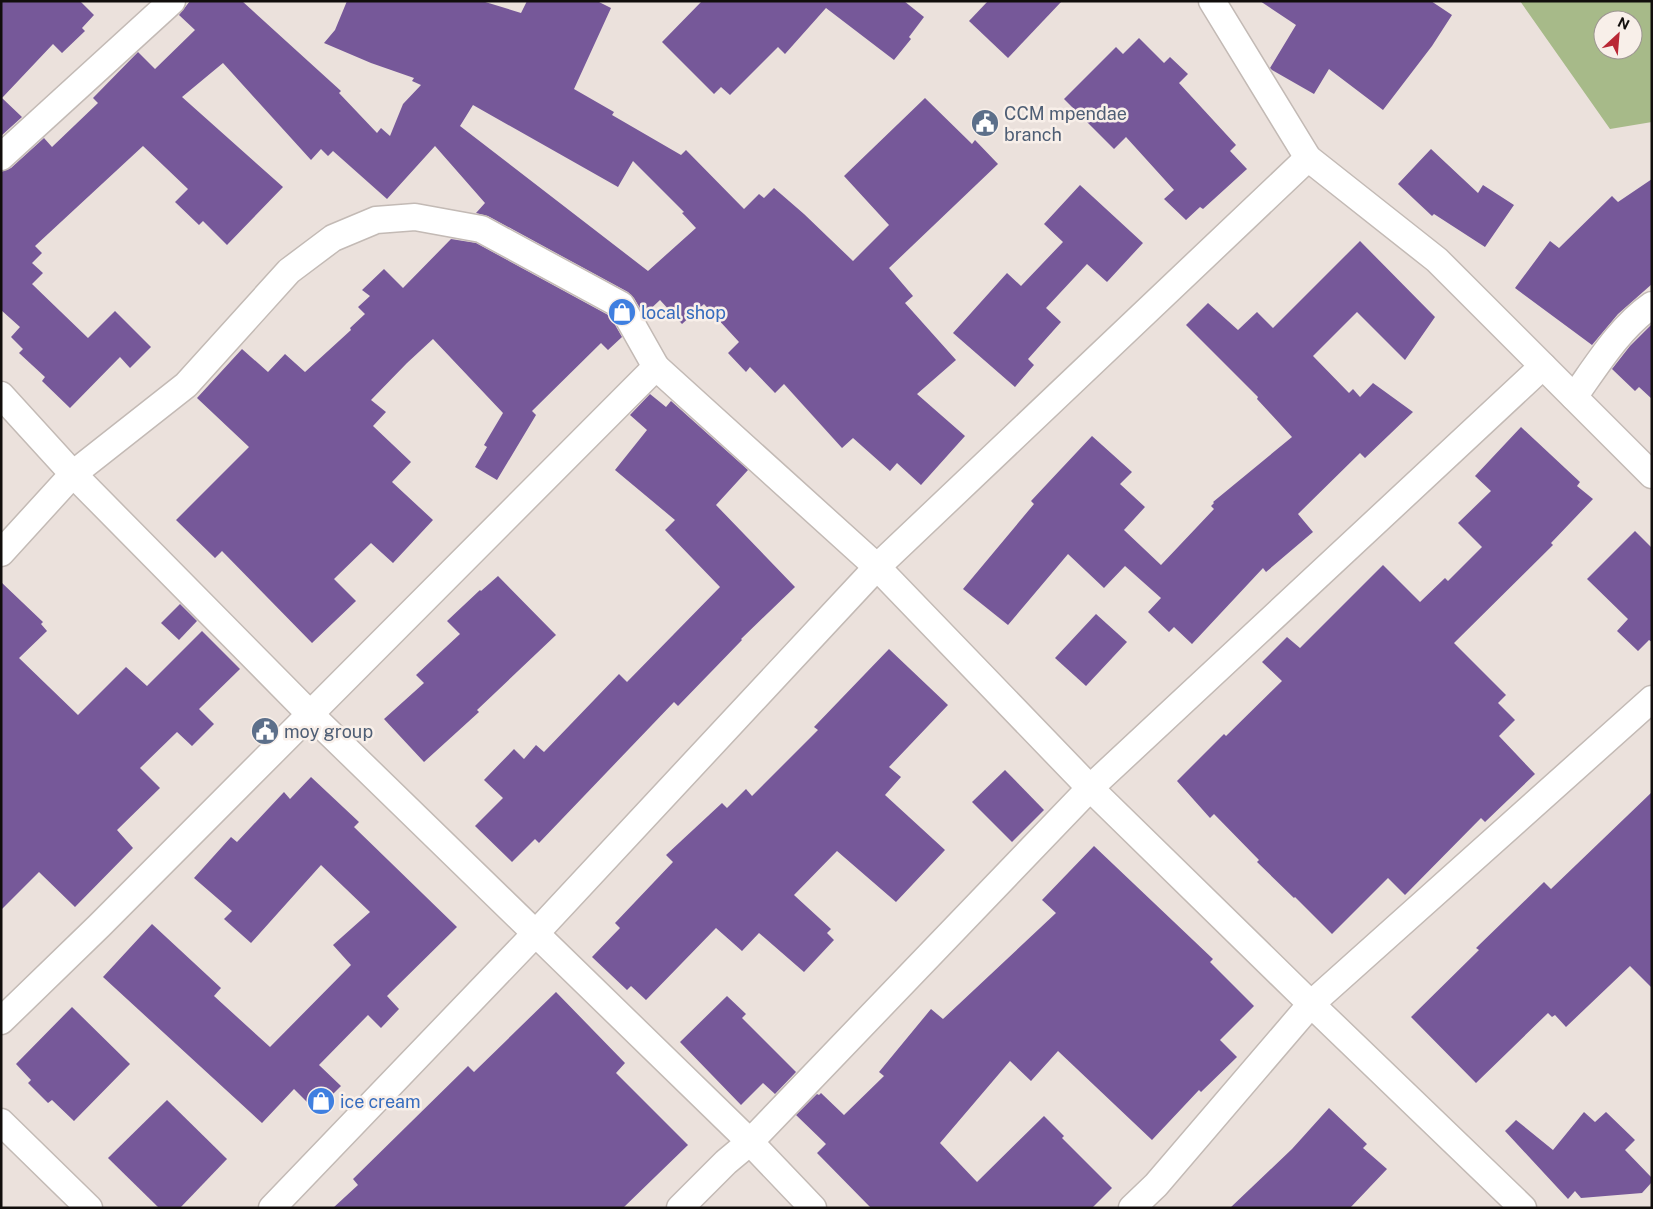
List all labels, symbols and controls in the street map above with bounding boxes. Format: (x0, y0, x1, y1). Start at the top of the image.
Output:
north arrow (1593, 10, 1643, 60)
text: N (1615, 14, 1632, 33)
place label: CCM mpendae branch (1004, 103, 1127, 145)
public building icon: CCM mpendae branch (970, 108, 1000, 138)
shop icon: local shop (607, 297, 637, 327)
place label: local shop (641, 302, 726, 323)
public building icon: moy group (250, 716, 280, 746)
place label: moy group (284, 721, 373, 742)
shop icon: ice cream (306, 1086, 336, 1116)
place label: ice cream (340, 1091, 421, 1112)

